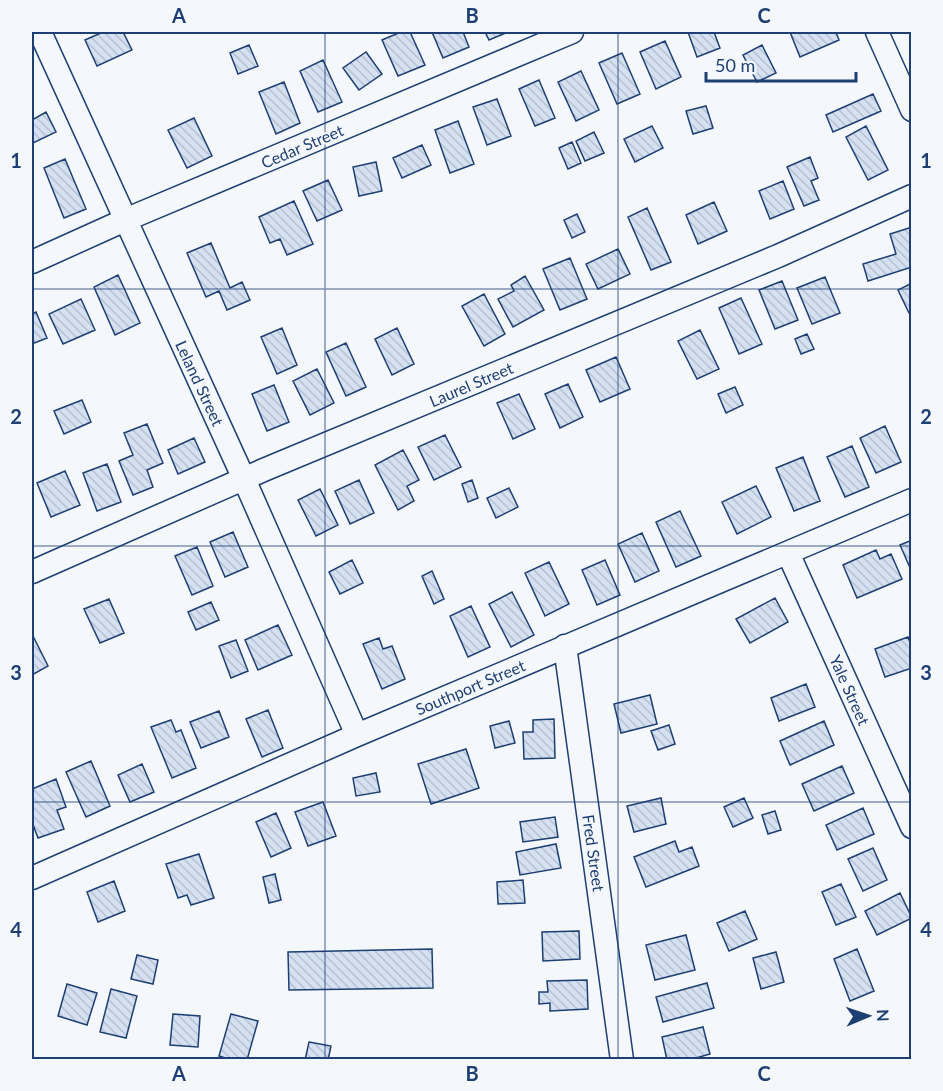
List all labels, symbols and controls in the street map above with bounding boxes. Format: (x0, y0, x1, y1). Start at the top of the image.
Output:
text: A (171, 3, 186, 27)
text: B (465, 3, 479, 27)
text: C (757, 3, 771, 27)
scale bar (706, 45, 856, 83)
text: 50 m (715, 54, 755, 76)
street label: Cedar Street (258, 120, 346, 172)
text: 1 (10, 148, 22, 172)
text: 1 (920, 148, 932, 172)
street label: Leland Street (172, 337, 228, 429)
street label: Laurel Street (426, 358, 516, 410)
text: 2 (10, 404, 22, 428)
text: 2 (920, 404, 932, 428)
street label: Yale Street (826, 652, 874, 728)
street label: Southport Street (412, 655, 528, 719)
text: 3 (10, 660, 22, 684)
text: 3 (920, 660, 932, 684)
street label: Fred Street (579, 813, 609, 893)
text: 4 (10, 917, 22, 941)
text: 4 (920, 917, 932, 941)
north arrow (838, 986, 898, 1046)
text: N (874, 1009, 893, 1022)
text: A (171, 1061, 186, 1085)
text: B (465, 1061, 479, 1085)
text: C (757, 1061, 771, 1085)

